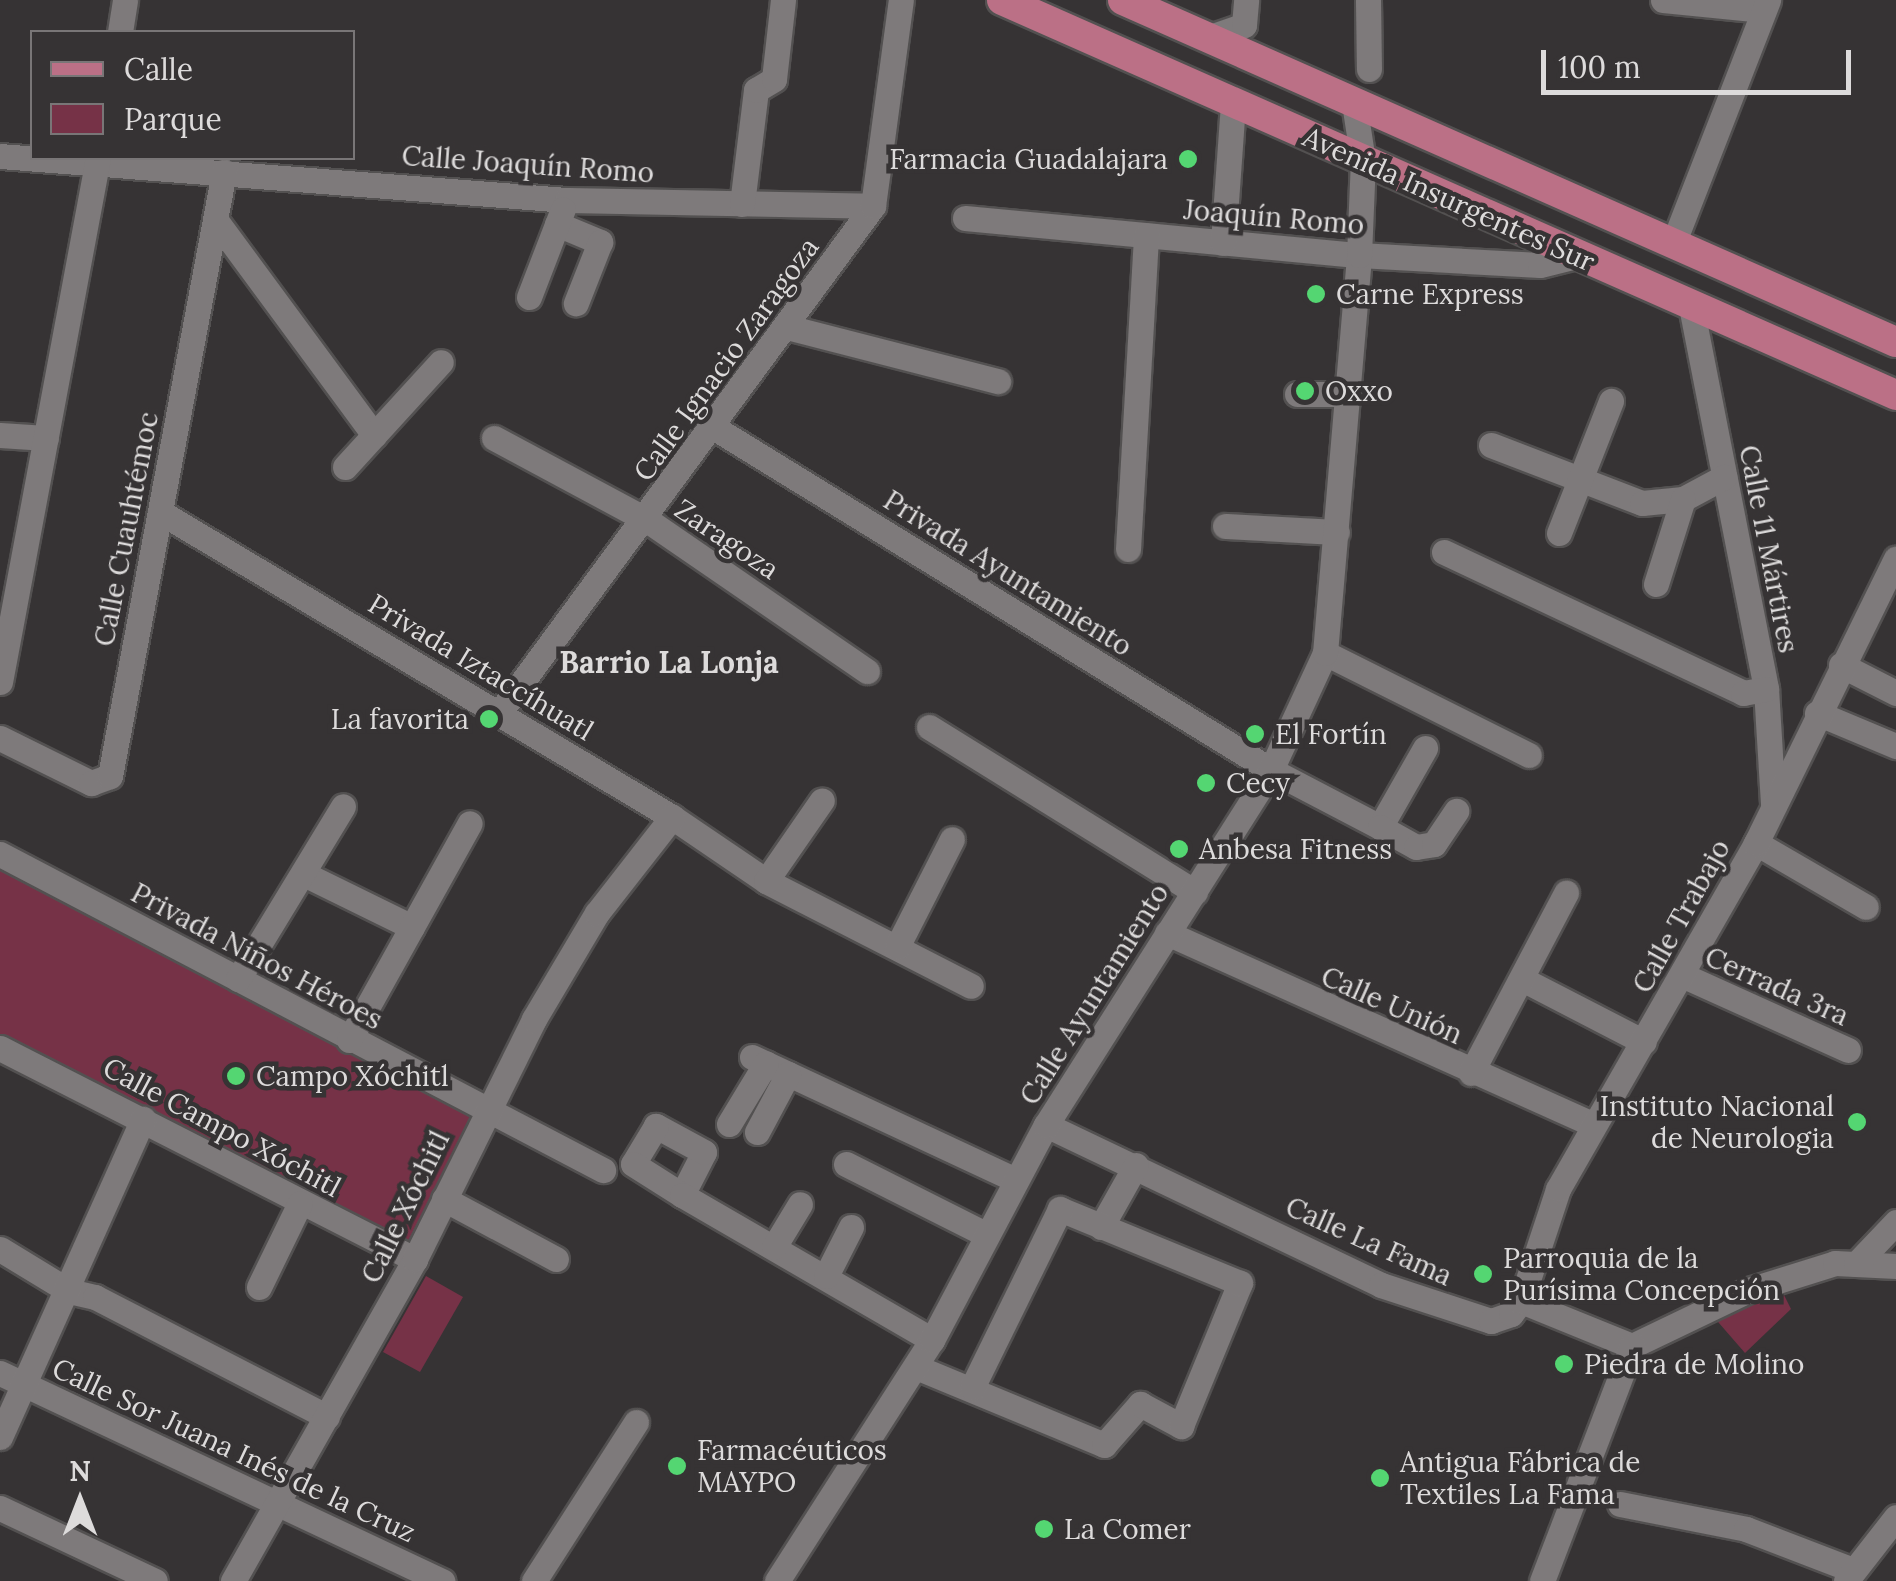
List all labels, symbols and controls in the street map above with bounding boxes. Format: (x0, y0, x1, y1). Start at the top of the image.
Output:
legend (30, 30, 355, 160)
scale bar (1546, 30, 1856, 92)
text: 100 m (1558, 48, 1641, 86)
text: Calle (124, 50, 193, 88)
text: Parque (124, 100, 222, 138)
street label: Avenida Insurgentes Sur (1298, 119, 1600, 279)
street label: Calle Joaquín Romo (401, 138, 655, 190)
place label: Farmacia Guadalajara (889, 142, 1168, 176)
marker: Farmacia Guadalajara (1177, 148, 1199, 170)
street label: Joaquín Romo (1182, 192, 1366, 242)
street label: Calle Ignacio Zaragoza (626, 231, 826, 487)
place label: Carne Express (1336, 277, 1524, 311)
marker: Carne Express (1305, 283, 1327, 305)
place label: Oxxo (1325, 374, 1393, 408)
marker: Oxxo (1294, 380, 1316, 402)
street label: Calle Cuauhtémoc (87, 409, 165, 649)
street label: Calle 11 Mártires (1732, 442, 1806, 656)
street label: Privada Ayuntamiento (878, 483, 1138, 663)
street label: Zaragoza (669, 492, 785, 586)
street label: Privada Iztaccíhuatl (362, 587, 600, 747)
district label: Barrio La Lonja (559, 644, 779, 680)
place label: La favorita (331, 702, 469, 736)
marker: La favorita (478, 708, 500, 730)
place label: El Fortín (1275, 717, 1387, 751)
marker: El Fortín (1244, 723, 1266, 745)
place label: Cecy (1226, 766, 1290, 800)
marker: Cecy (1195, 772, 1217, 794)
place label: Anbesa Fitness (1199, 832, 1392, 866)
street label: Calle Trabajo (1625, 833, 1737, 999)
marker: Anbesa Fitness (1168, 838, 1190, 860)
street label: Privada Niños Héroes (126, 876, 388, 1036)
street label: Calle Ayuntamiento (1012, 877, 1176, 1111)
street label: Cerrada 3ra (1700, 939, 1854, 1033)
street label: Calle Unión (1316, 959, 1468, 1051)
street label: Calle Campo Xóchitl (97, 1050, 347, 1204)
place label: Campo Xóchitl (256, 1059, 448, 1093)
marker: Campo Xóchitl (225, 1065, 247, 1087)
place label: Instituto Nacional de Neurologia (1600, 1089, 1834, 1155)
marker: Instituto Nacional de Neurologia (1844, 1109, 1870, 1135)
street label: Calle Xóchitl (354, 1126, 456, 1288)
street label: Calle La Fama (1281, 1189, 1457, 1293)
place label: Parroquia de la Purísima Concepción (1503, 1241, 1780, 1307)
marker: Parroquia de la Purísima Concepción (1472, 1263, 1494, 1285)
place label: Piedra de Molino (1584, 1347, 1804, 1381)
street label: Calle Sor Juana Inés de la Cruz (47, 1351, 421, 1549)
marker: Piedra de Molino (1553, 1353, 1575, 1375)
place label: Farmacéuticos MAYPO (697, 1433, 887, 1499)
place label: Antigua Fábrica de Textiles La Fama (1400, 1445, 1641, 1511)
north arrow (30, 1451, 130, 1551)
text: N (69, 1453, 91, 1489)
marker: Farmacéuticos MAYPO (666, 1455, 688, 1477)
marker: Antigua Fábrica de Textiles La Fama (1369, 1467, 1391, 1489)
place label: La Comer (1064, 1512, 1191, 1546)
marker: La Comer (1033, 1518, 1055, 1540)

